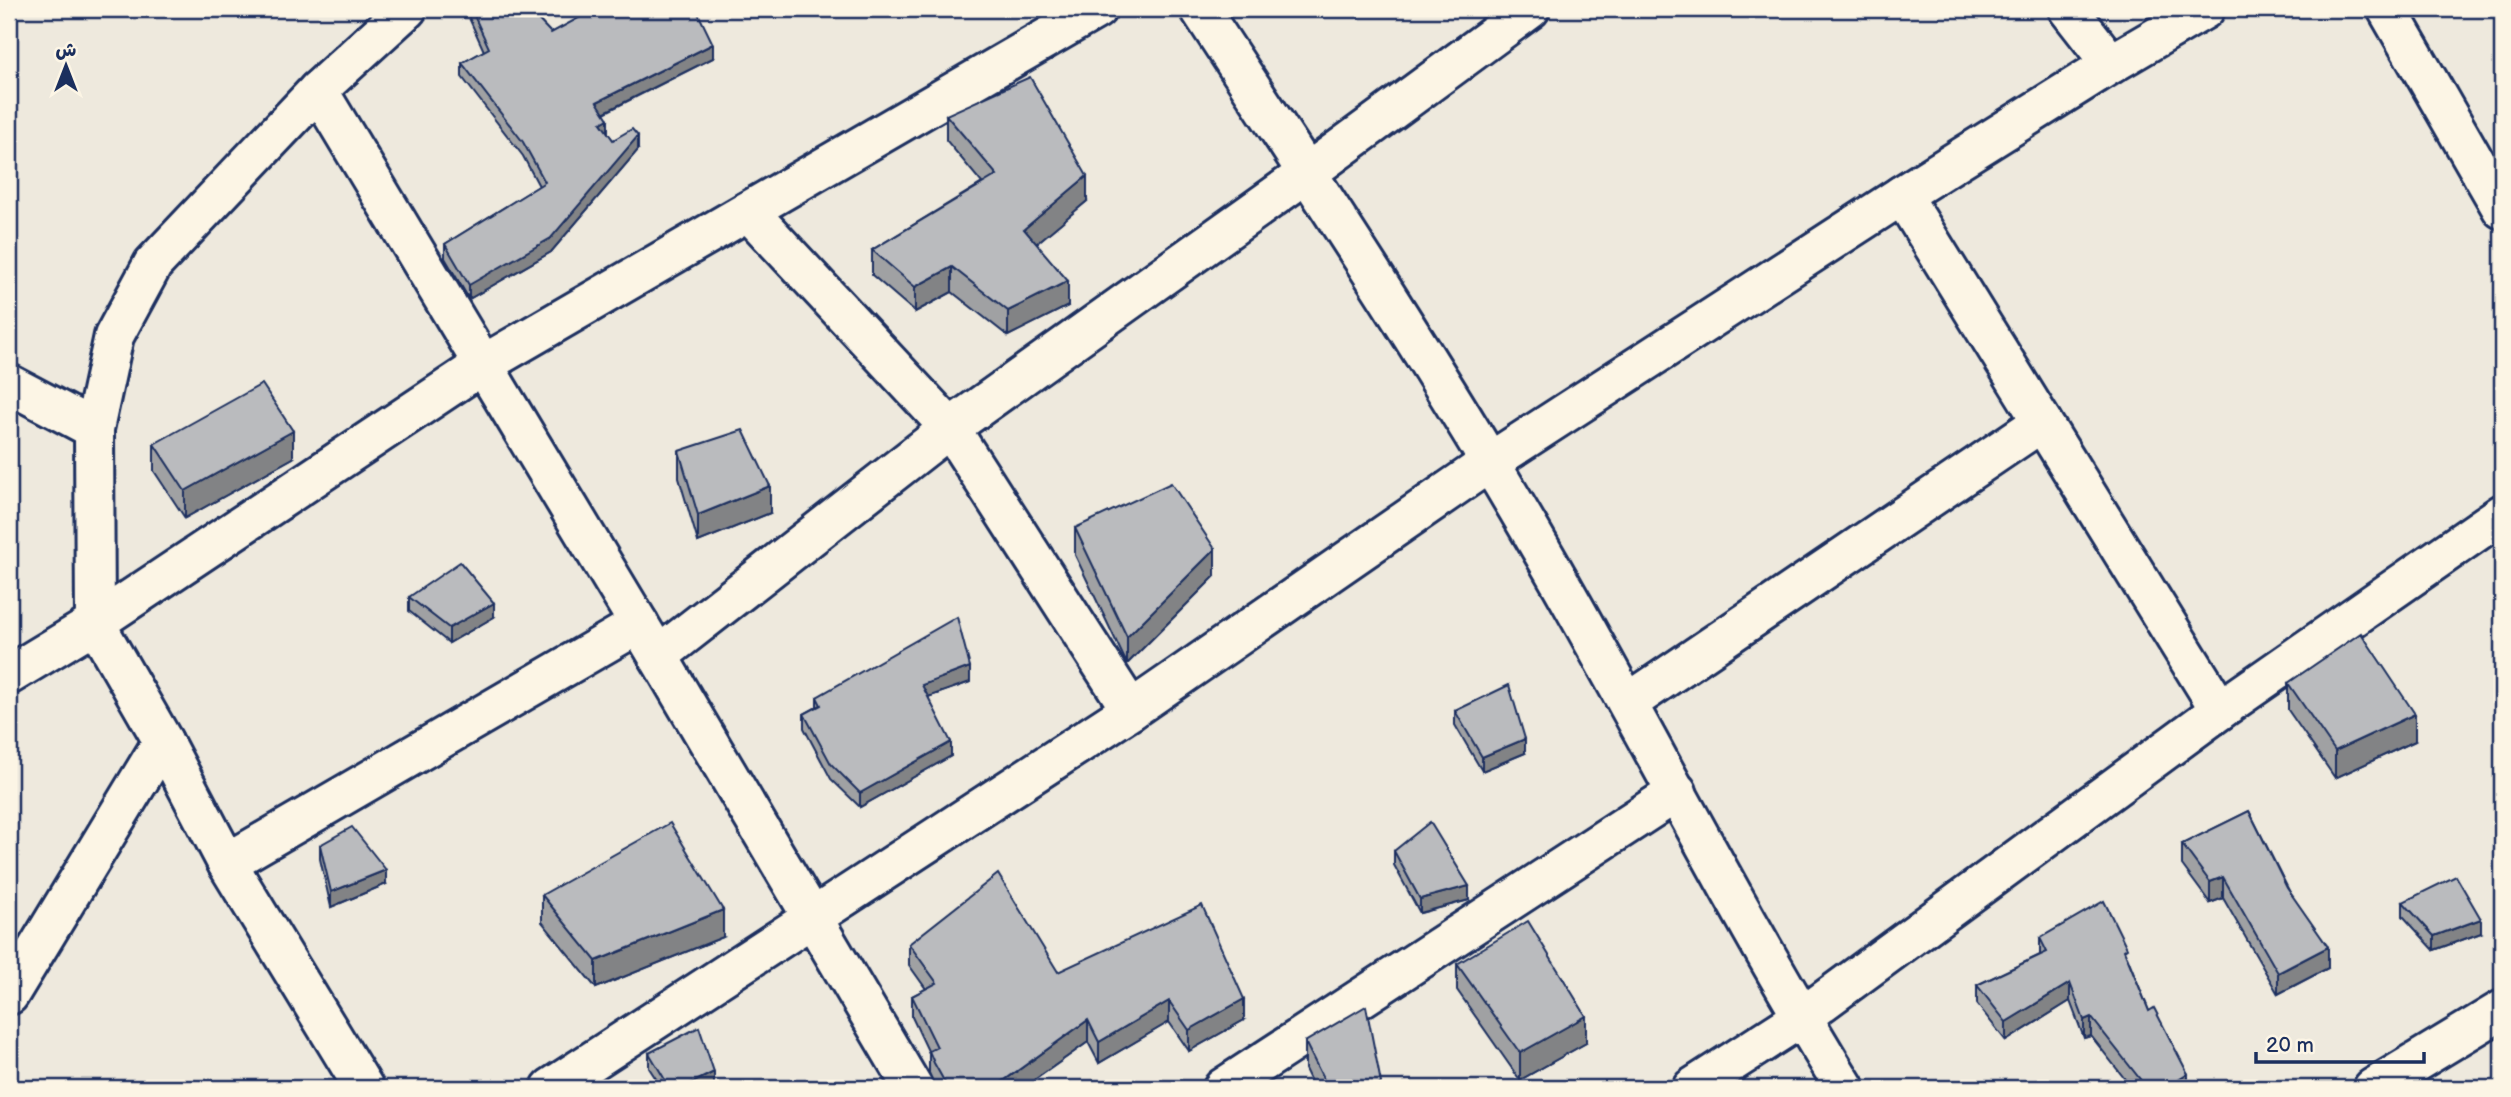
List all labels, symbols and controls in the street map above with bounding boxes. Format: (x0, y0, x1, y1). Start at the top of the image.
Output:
north arrow (32, 32, 102, 102)
text: ش (56, 39, 77, 62)
scale bar (2256, 1020, 2424, 1064)
text: 20 m (2266, 1033, 2314, 1058)

